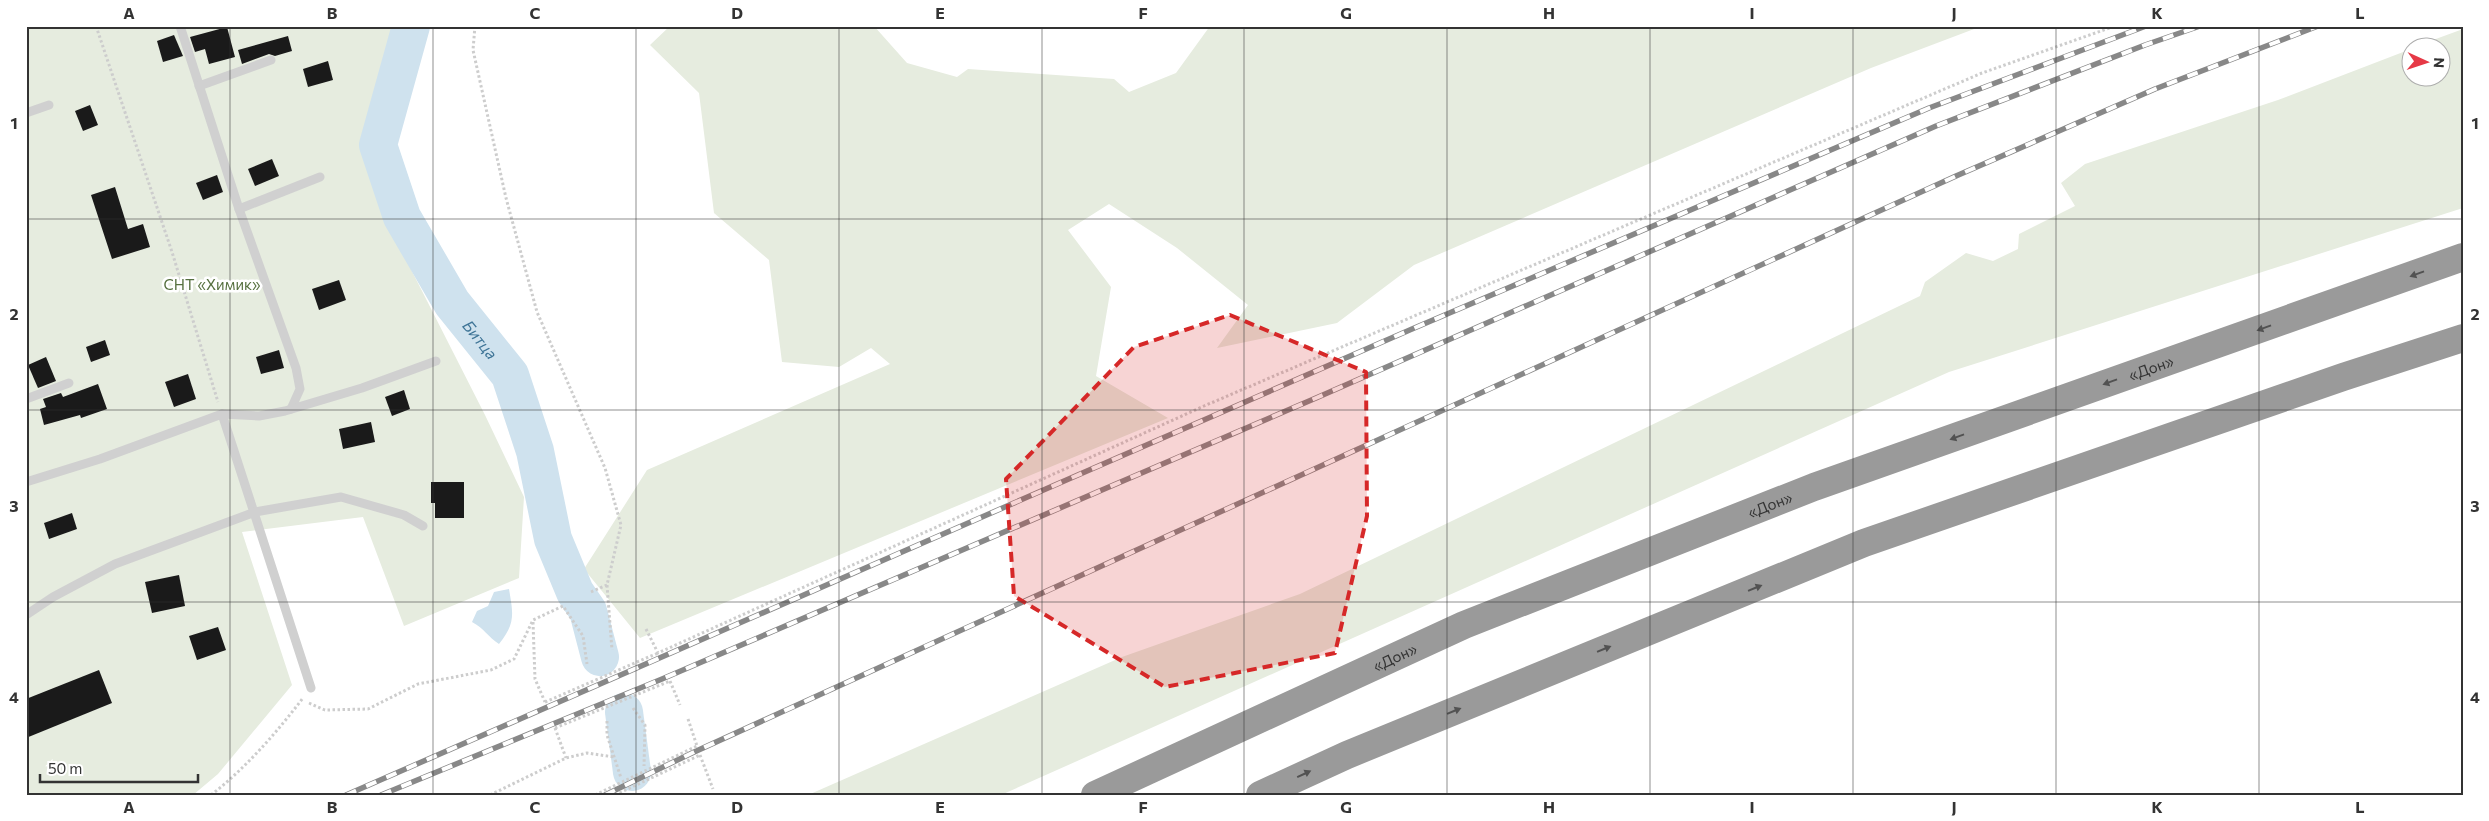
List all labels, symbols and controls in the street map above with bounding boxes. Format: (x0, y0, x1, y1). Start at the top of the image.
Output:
text: A (123, 3, 135, 22)
text: B (327, 3, 338, 22)
text: C (530, 3, 541, 22)
text: D (731, 3, 743, 22)
text: E (935, 3, 945, 22)
text: F (1138, 3, 1148, 22)
text: G (1340, 3, 1352, 22)
text: H (1543, 3, 1555, 22)
text: I (1749, 3, 1755, 22)
text: J (1951, 3, 1957, 22)
text: K (2151, 3, 2163, 22)
text: L (2355, 3, 2365, 22)
north arrow (2402, 38, 2452, 88)
text: N (2431, 57, 2448, 68)
text: 1 (10, 113, 18, 132)
text: 1 (2471, 113, 2479, 132)
one-way arrow (2409, 270, 2424, 278)
park label: СНТ «Химик» (163, 275, 261, 293)
text: 2 (9, 304, 19, 323)
text: 2 (2470, 304, 2480, 323)
water label: Битца (460, 316, 502, 362)
one-way arrow (2256, 325, 2271, 332)
street label: «Дон» (2126, 351, 2176, 384)
one-way arrow (2103, 379, 2118, 386)
one-way arrow (1950, 433, 1965, 441)
street label: «Дон» (1745, 487, 1795, 521)
text: 3 (9, 496, 19, 515)
text: 3 (2470, 496, 2480, 515)
one-way arrow (1747, 584, 1762, 591)
street label: «Дон» (1370, 639, 1420, 675)
one-way arrow (1597, 645, 1611, 653)
text: 4 (9, 687, 19, 706)
text: 4 (2470, 687, 2480, 706)
one-way arrow (1447, 707, 1462, 715)
scale bar (40, 751, 198, 783)
text: 50 m (48, 759, 82, 777)
one-way arrow (1297, 770, 1311, 778)
text: A (123, 797, 135, 816)
text: B (327, 797, 338, 816)
text: C (530, 797, 541, 816)
text: D (731, 797, 743, 816)
text: E (935, 797, 945, 816)
text: F (1138, 797, 1148, 816)
text: G (1340, 797, 1352, 816)
text: H (1543, 797, 1555, 816)
text: I (1749, 797, 1755, 816)
text: J (1951, 797, 1957, 816)
text: K (2151, 797, 2163, 816)
text: L (2355, 797, 2365, 816)

